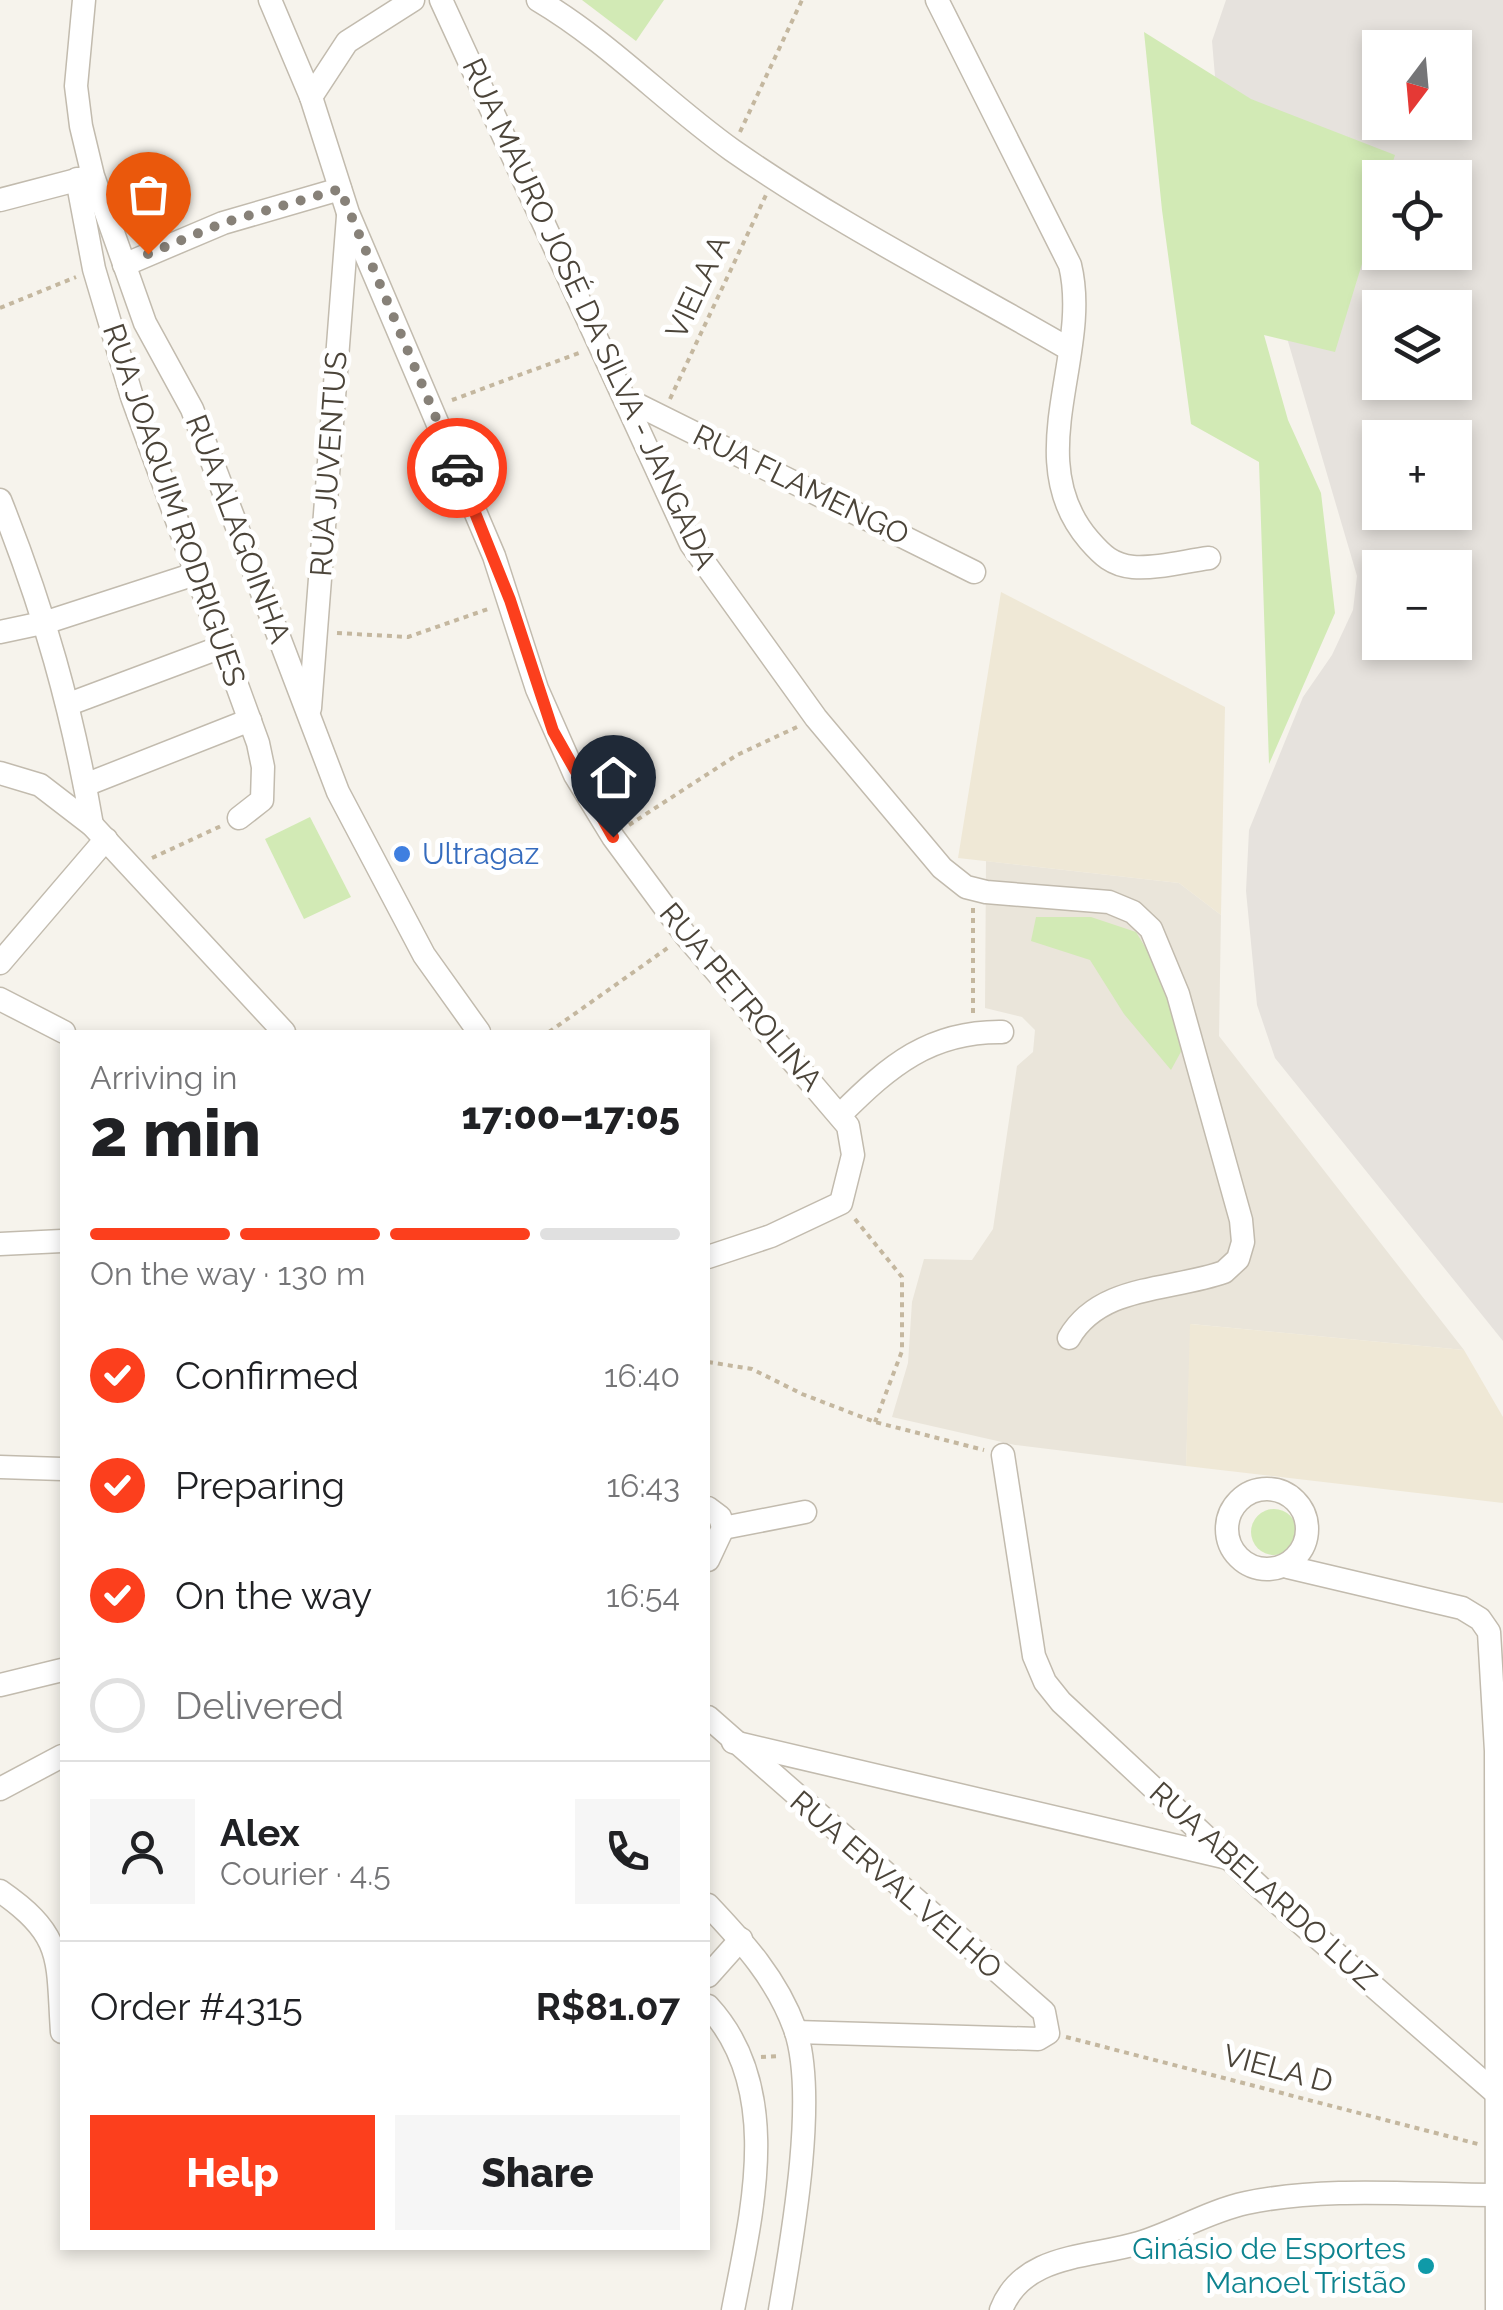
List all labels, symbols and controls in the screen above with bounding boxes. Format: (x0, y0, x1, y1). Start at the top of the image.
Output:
north arrow (1362, 30, 1472, 140)
map controls (1362, 30, 1472, 660)
street label: RUA MAURO JOSÉ DA SILVA - JANGADA (455, 53, 724, 575)
pin (106, 152, 191, 255)
button: locate (1362, 160, 1472, 270)
icon: bag (121, 167, 176, 222)
street label: VIELA A (658, 230, 737, 344)
button: layers (1362, 290, 1472, 400)
street label: RUA JOAQUIM RODRIGUES (96, 319, 253, 691)
street label: RUA JUVENTUS (303, 350, 354, 578)
street label: RUA ALAGOINHA (179, 410, 298, 648)
street label: RUA FLAMENGO (688, 417, 915, 552)
courier (407, 418, 507, 518)
button: + (1362, 420, 1472, 530)
icon: car (430, 441, 485, 496)
button: − (1362, 550, 1472, 660)
pin (571, 735, 656, 838)
icon: home (586, 750, 641, 805)
place label: Ultragaz (422, 836, 539, 871)
marker: Ultragaz (391, 843, 413, 865)
street label: RUA PETROLINA (653, 896, 830, 1098)
text: Arriving in (90, 1059, 237, 1096)
text: 17:00–17:05 (461, 1093, 680, 1138)
text: 2 min (90, 1095, 261, 1171)
text: On the way · 130 m (90, 1255, 366, 1292)
icon: check (90, 1348, 145, 1403)
text: Confirmed (175, 1353, 359, 1398)
text: 16:40 (604, 1357, 680, 1394)
icon: check (90, 1458, 145, 1513)
text: Preparing (175, 1463, 345, 1508)
text: 16:43 (606, 1467, 680, 1504)
icon: check (90, 1568, 145, 1623)
text: On the way (175, 1573, 372, 1618)
text: 16:54 (606, 1577, 680, 1614)
text: Delivered (175, 1683, 344, 1728)
street label: RUA ABELARDO LUZ (1143, 1775, 1384, 1997)
street label: RUA ERVAL VELHO (783, 1783, 1009, 1986)
button: person (90, 1799, 195, 1904)
button: phone (575, 1799, 680, 1904)
text: Alex (220, 1810, 300, 1855)
text: Courier · 4.5 (220, 1855, 391, 1892)
text: Order #4315 (90, 1984, 303, 2029)
text: R$81.07 (536, 1984, 680, 2029)
street label: VIELA D (1219, 2037, 1337, 2100)
button: Help (90, 2115, 375, 2230)
button: Share (395, 2115, 680, 2230)
place label: Ginásio de Esportes Manoel Tristão (1132, 2231, 1406, 2300)
marker: Ginásio de Esportes Manoel Tristão (1415, 2255, 1437, 2277)

